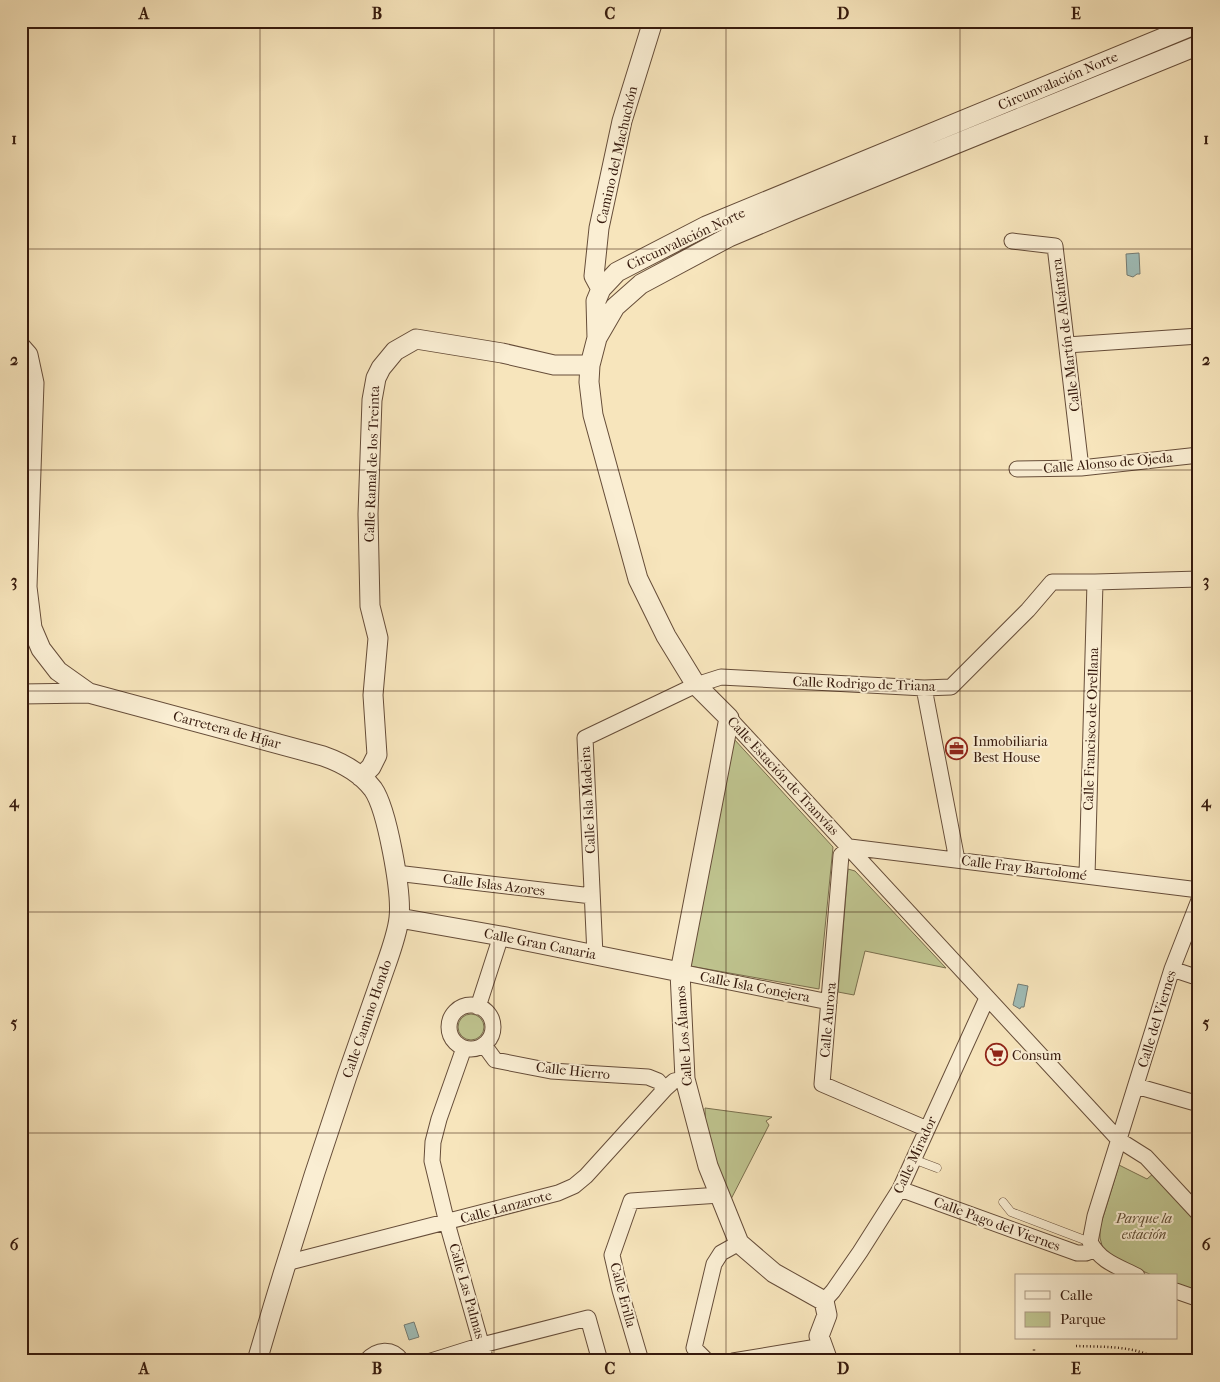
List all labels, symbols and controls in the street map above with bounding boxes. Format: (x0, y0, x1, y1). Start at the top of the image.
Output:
text: A (138, 4, 150, 23)
text: B (372, 4, 382, 23)
text: C (605, 4, 616, 23)
text: D (837, 4, 849, 23)
text: E (1071, 4, 1081, 23)
street label: Circunvalación Norte (995, 48, 1121, 114)
street label: Camino del Machuchón (593, 84, 641, 226)
text: 1 (11, 129, 17, 148)
text: 1 (1203, 129, 1209, 148)
street label: Circunvalación Norte (624, 204, 748, 274)
street label: Calle Martín de Alcántara (1048, 257, 1084, 412)
text: 2 (10, 350, 18, 369)
text: 2 (1202, 350, 1210, 369)
street label: Calle Ramal de los Treinta (361, 385, 383, 543)
street label: Calle Alonso de Ojeda (1043, 449, 1174, 477)
text: 3 (11, 571, 17, 591)
text: 3 (1203, 571, 1209, 591)
street label: Calle Francisco de Orellana (1080, 647, 1102, 811)
street label: Calle Rodrigo de Triana (792, 673, 936, 695)
street label: Carretera de Híjar (171, 707, 283, 753)
street label: Calle Estación de Tranvías (724, 713, 842, 839)
place label: Inmobiliaria Best House (973, 733, 1048, 766)
office icon: Inmobiliaria Best House (945, 737, 969, 761)
street label: Calle Isla Madeira (577, 745, 599, 854)
text: 4 (8, 792, 20, 812)
text: 4 (1200, 792, 1212, 812)
street label: Calle Fray Bartolomé (960, 852, 1088, 884)
street label: Calle Islas Azores (442, 870, 546, 900)
street label: Calle Gran Canaria (482, 925, 598, 963)
street label: Calle Camino Hondo (339, 958, 395, 1080)
street label: Calle Isla Conejera (699, 968, 812, 1006)
street label: Calle del Viernes (1134, 968, 1180, 1070)
street label: Calle Aurora (816, 981, 840, 1058)
street label: Calle Los Álamos (671, 985, 696, 1087)
text: 5 (11, 1013, 18, 1032)
text: 5 (1203, 1013, 1210, 1032)
supermarket icon: Consum (984, 1043, 1008, 1067)
place label: Consum (1012, 1047, 1062, 1064)
street label: Calle Hierro (535, 1059, 611, 1083)
street label: Calle Mirador (890, 1114, 940, 1196)
street label: Calle Lanzarote (458, 1187, 554, 1227)
street label: Calle Pago del Viernes (931, 1193, 1063, 1255)
park label: Parque la estación (1115, 1210, 1172, 1243)
text: 6 (10, 1235, 19, 1254)
text: 6 (1202, 1235, 1211, 1254)
street label: Calle Las Palmas (445, 1241, 489, 1341)
street label: Calle Erilla (606, 1261, 640, 1330)
legend (1015, 1274, 1178, 1340)
text: Calle (1060, 1286, 1093, 1304)
text: Parque (1060, 1310, 1106, 1328)
text: A (138, 1359, 150, 1378)
text: B (372, 1359, 382, 1378)
text: C (605, 1359, 616, 1378)
text: D (837, 1359, 849, 1378)
text: E (1071, 1359, 1081, 1378)

